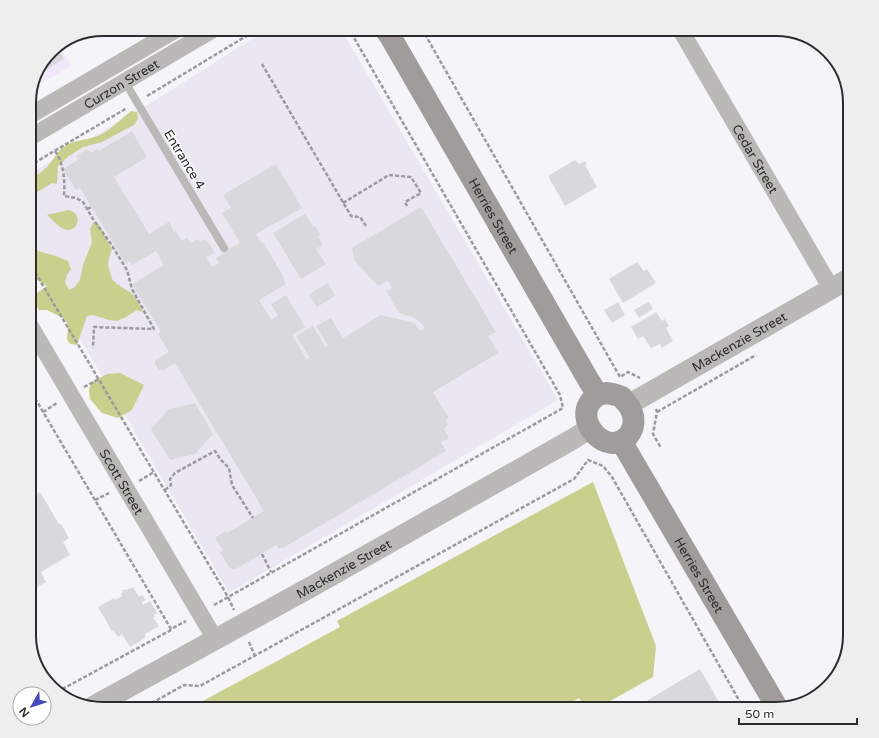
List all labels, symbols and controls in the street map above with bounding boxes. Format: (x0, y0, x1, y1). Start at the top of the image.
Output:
street label: Curzon Street (81, 56, 162, 113)
street label: Cedar Street (728, 122, 781, 197)
street label: Entrance 4 (160, 127, 208, 192)
street label: Herries Street (465, 176, 521, 257)
street label: Mackenzie Street (689, 309, 790, 376)
street label: Scott Street (96, 446, 147, 518)
street label: Herries Street (670, 535, 727, 616)
street label: Mackenzie Street (294, 536, 395, 602)
north arrow (12, 686, 52, 726)
scale bar (739, 700, 857, 726)
text: N (17, 704, 32, 720)
text: 50 m (745, 707, 774, 721)

